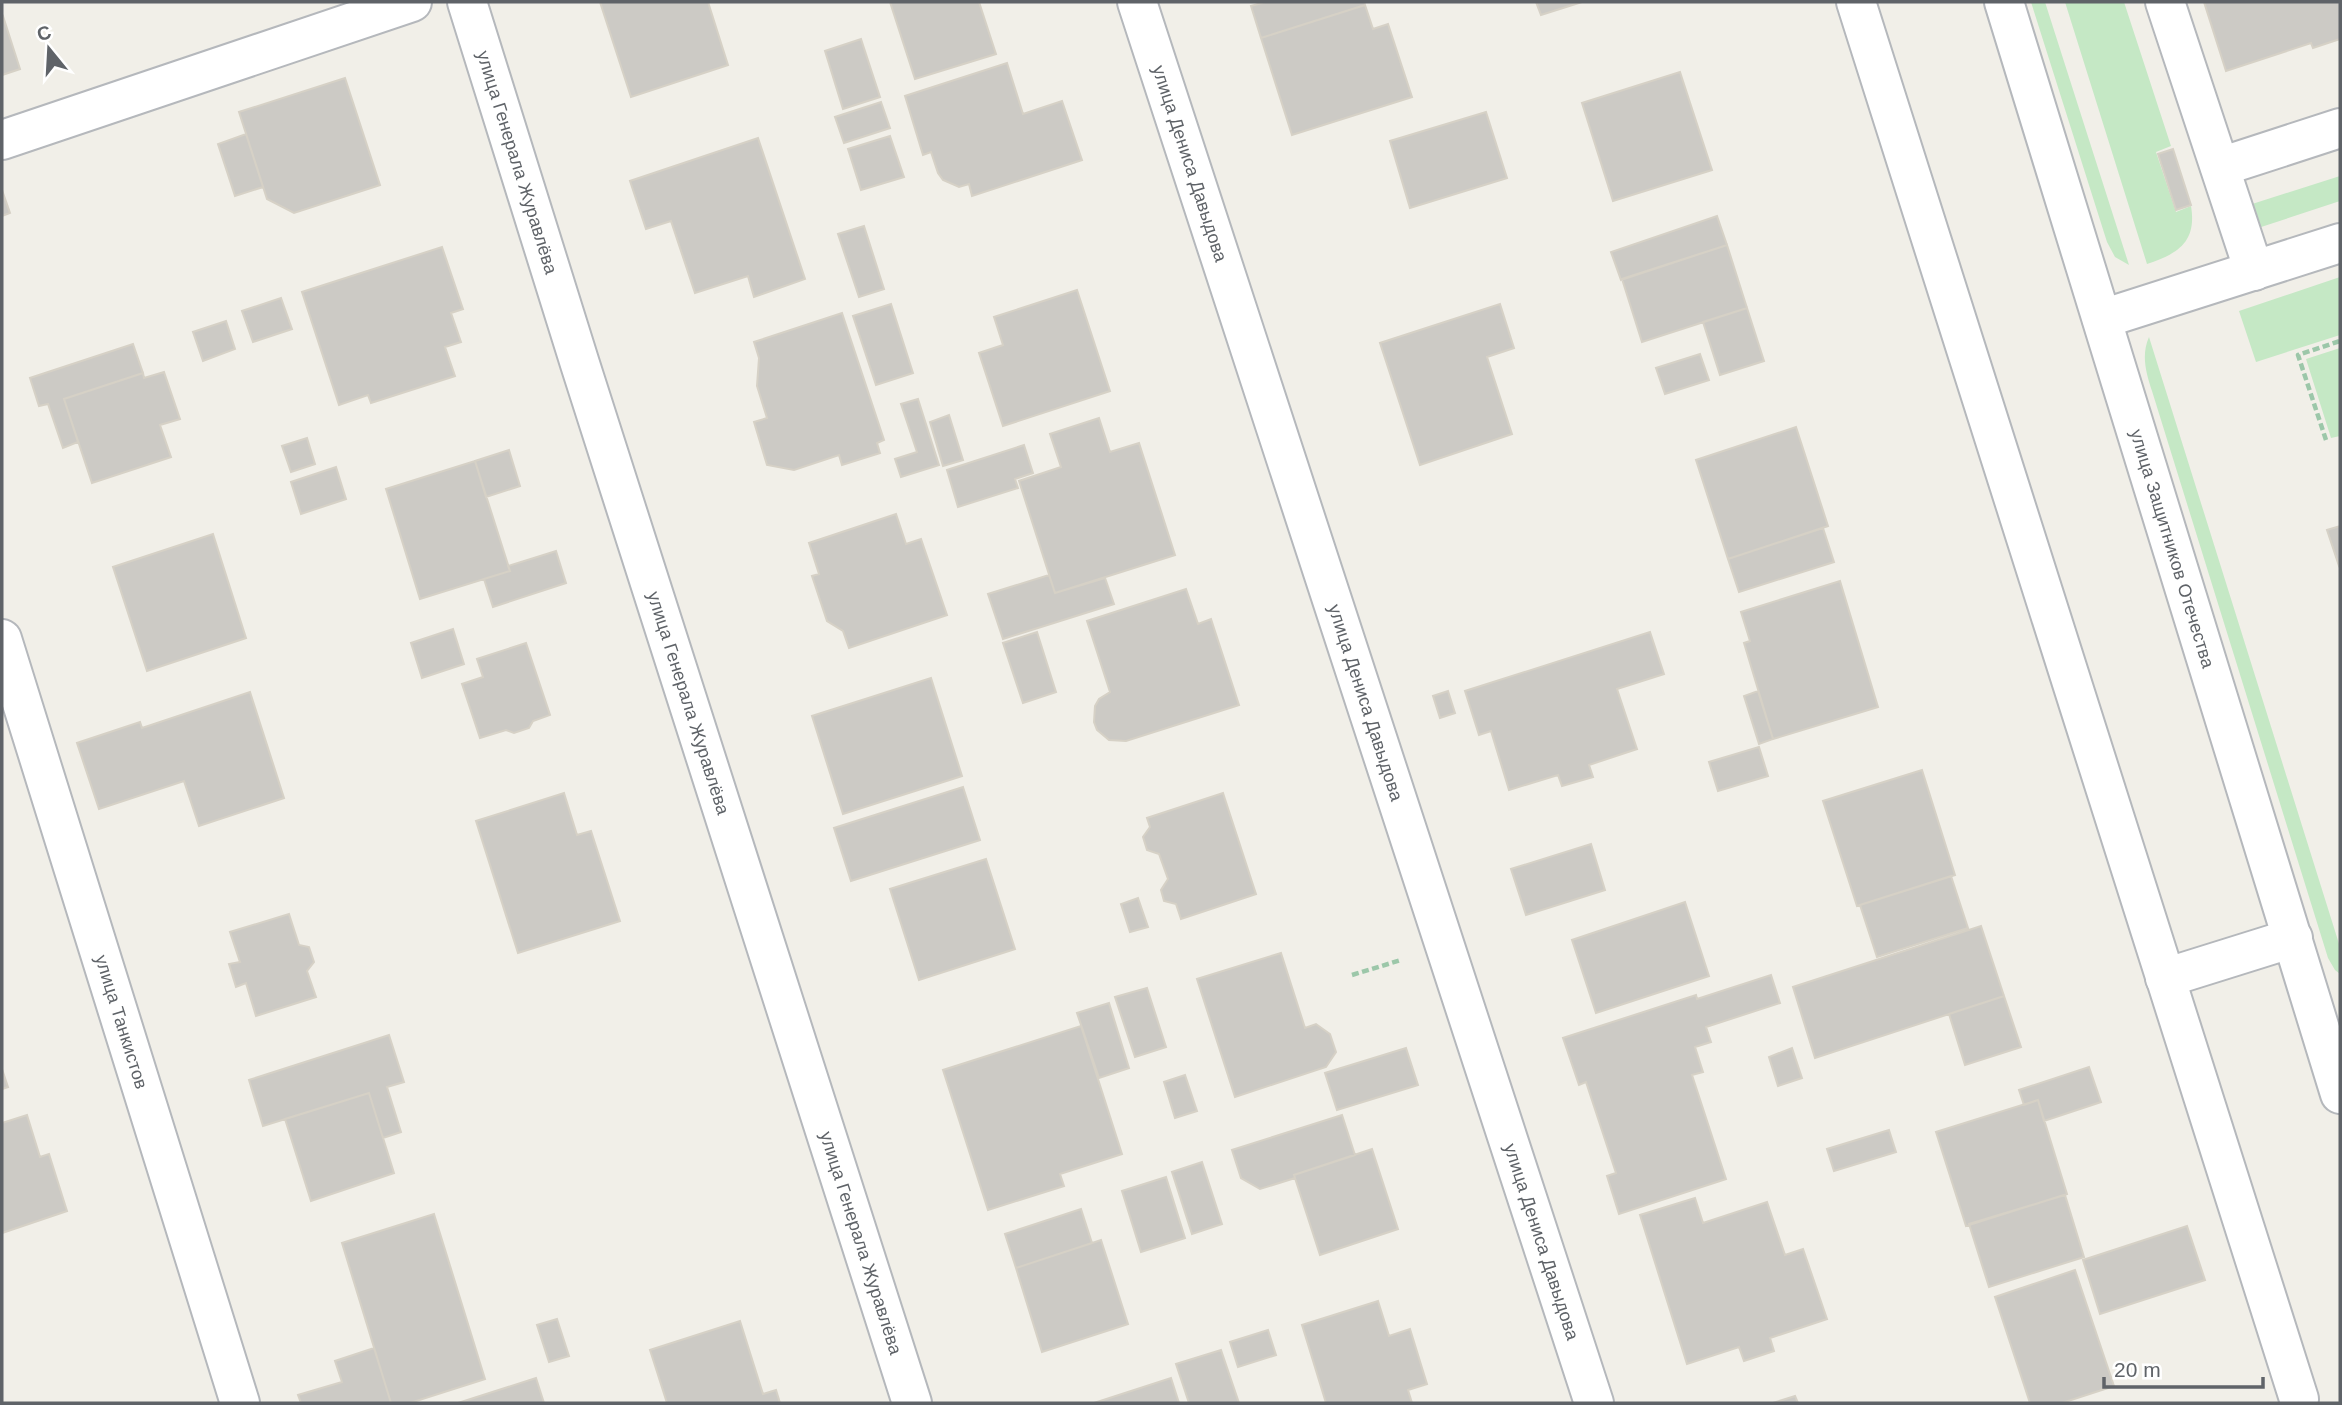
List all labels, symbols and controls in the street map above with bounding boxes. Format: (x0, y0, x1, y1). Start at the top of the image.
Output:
north arrow (14, 14, 84, 84)
text: С (34, 21, 54, 45)
street label: улица Генерала Журавлёва (473, 48, 562, 277)
street label: улица Дениса Давыдова (1148, 63, 1231, 265)
street label: улица Защитников Отечества (2126, 427, 2219, 671)
street label: улица Генерала Журавлёва (643, 589, 734, 818)
street label: улица Дениса Давыдова (1324, 602, 1407, 804)
street label: улица Танкистов (91, 952, 152, 1091)
street label: улица Генерала Журавлёва (816, 1129, 906, 1358)
street label: улица Дениса Давыдова (1500, 1141, 1583, 1343)
scale bar (2104, 1346, 2263, 1390)
text: 20 m (2114, 1358, 2161, 1381)

